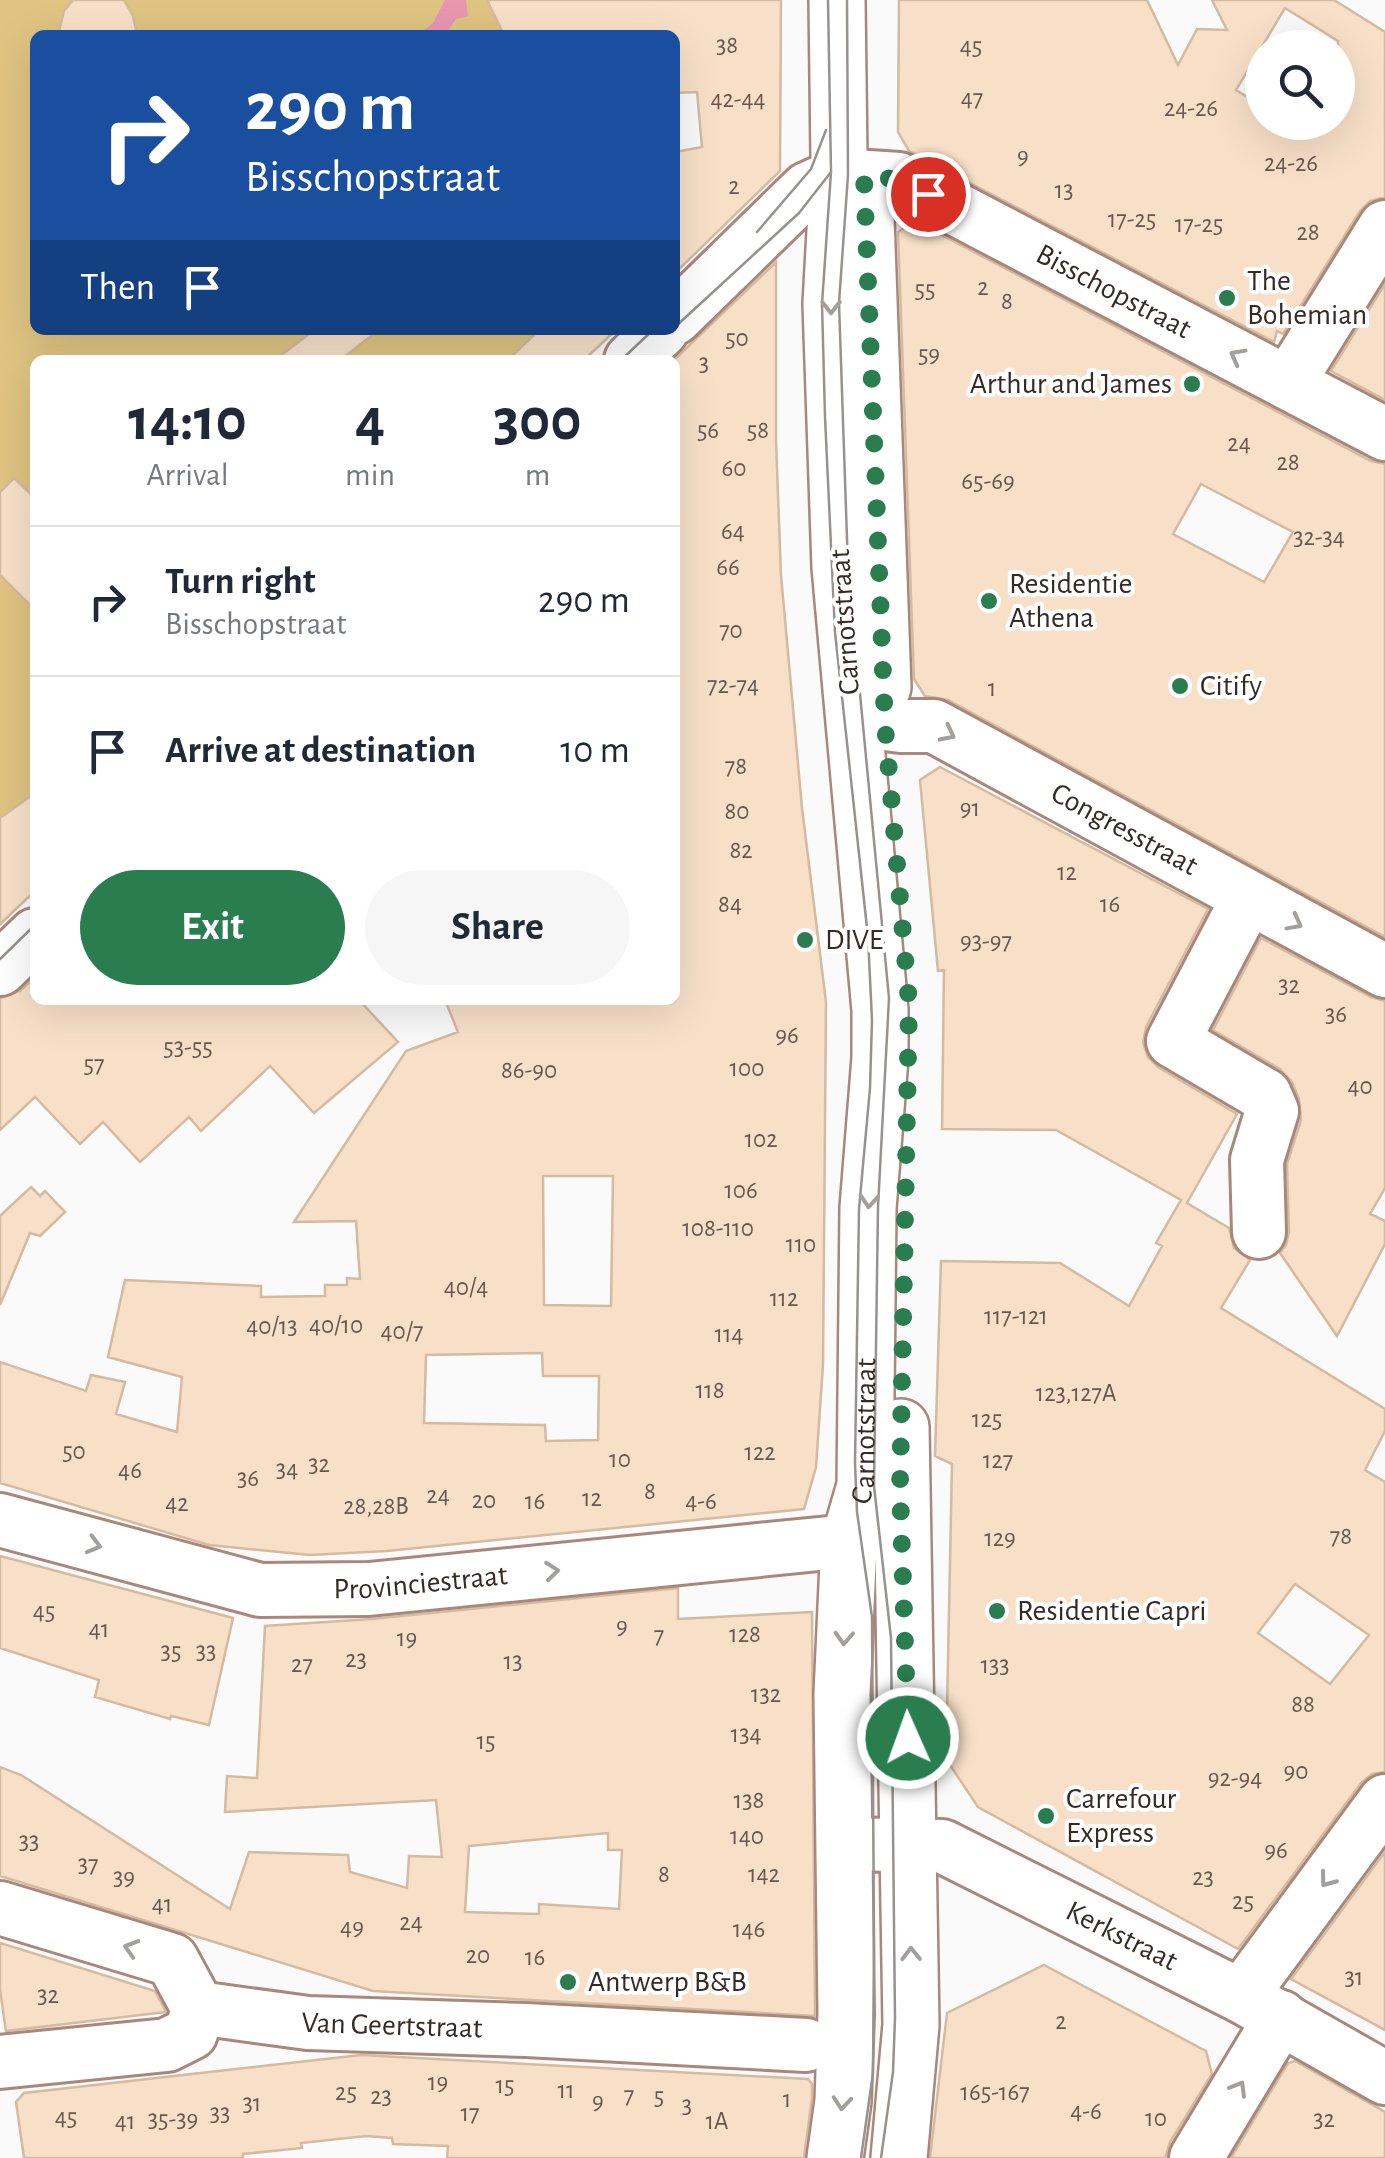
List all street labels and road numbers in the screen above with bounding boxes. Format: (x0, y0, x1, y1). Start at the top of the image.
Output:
street label: Bisschopstraat (1031, 239, 1196, 345)
street label: Carnotstraat (825, 548, 865, 696)
street label: Congresstraat (1046, 778, 1203, 881)
street label: Carnotstraat (846, 1357, 881, 1508)
street label: Provinciestraat (333, 1560, 509, 1604)
street label: Kerkstraat (1061, 1896, 1183, 1977)
street label: Van Geertstraat (301, 2008, 483, 2044)

